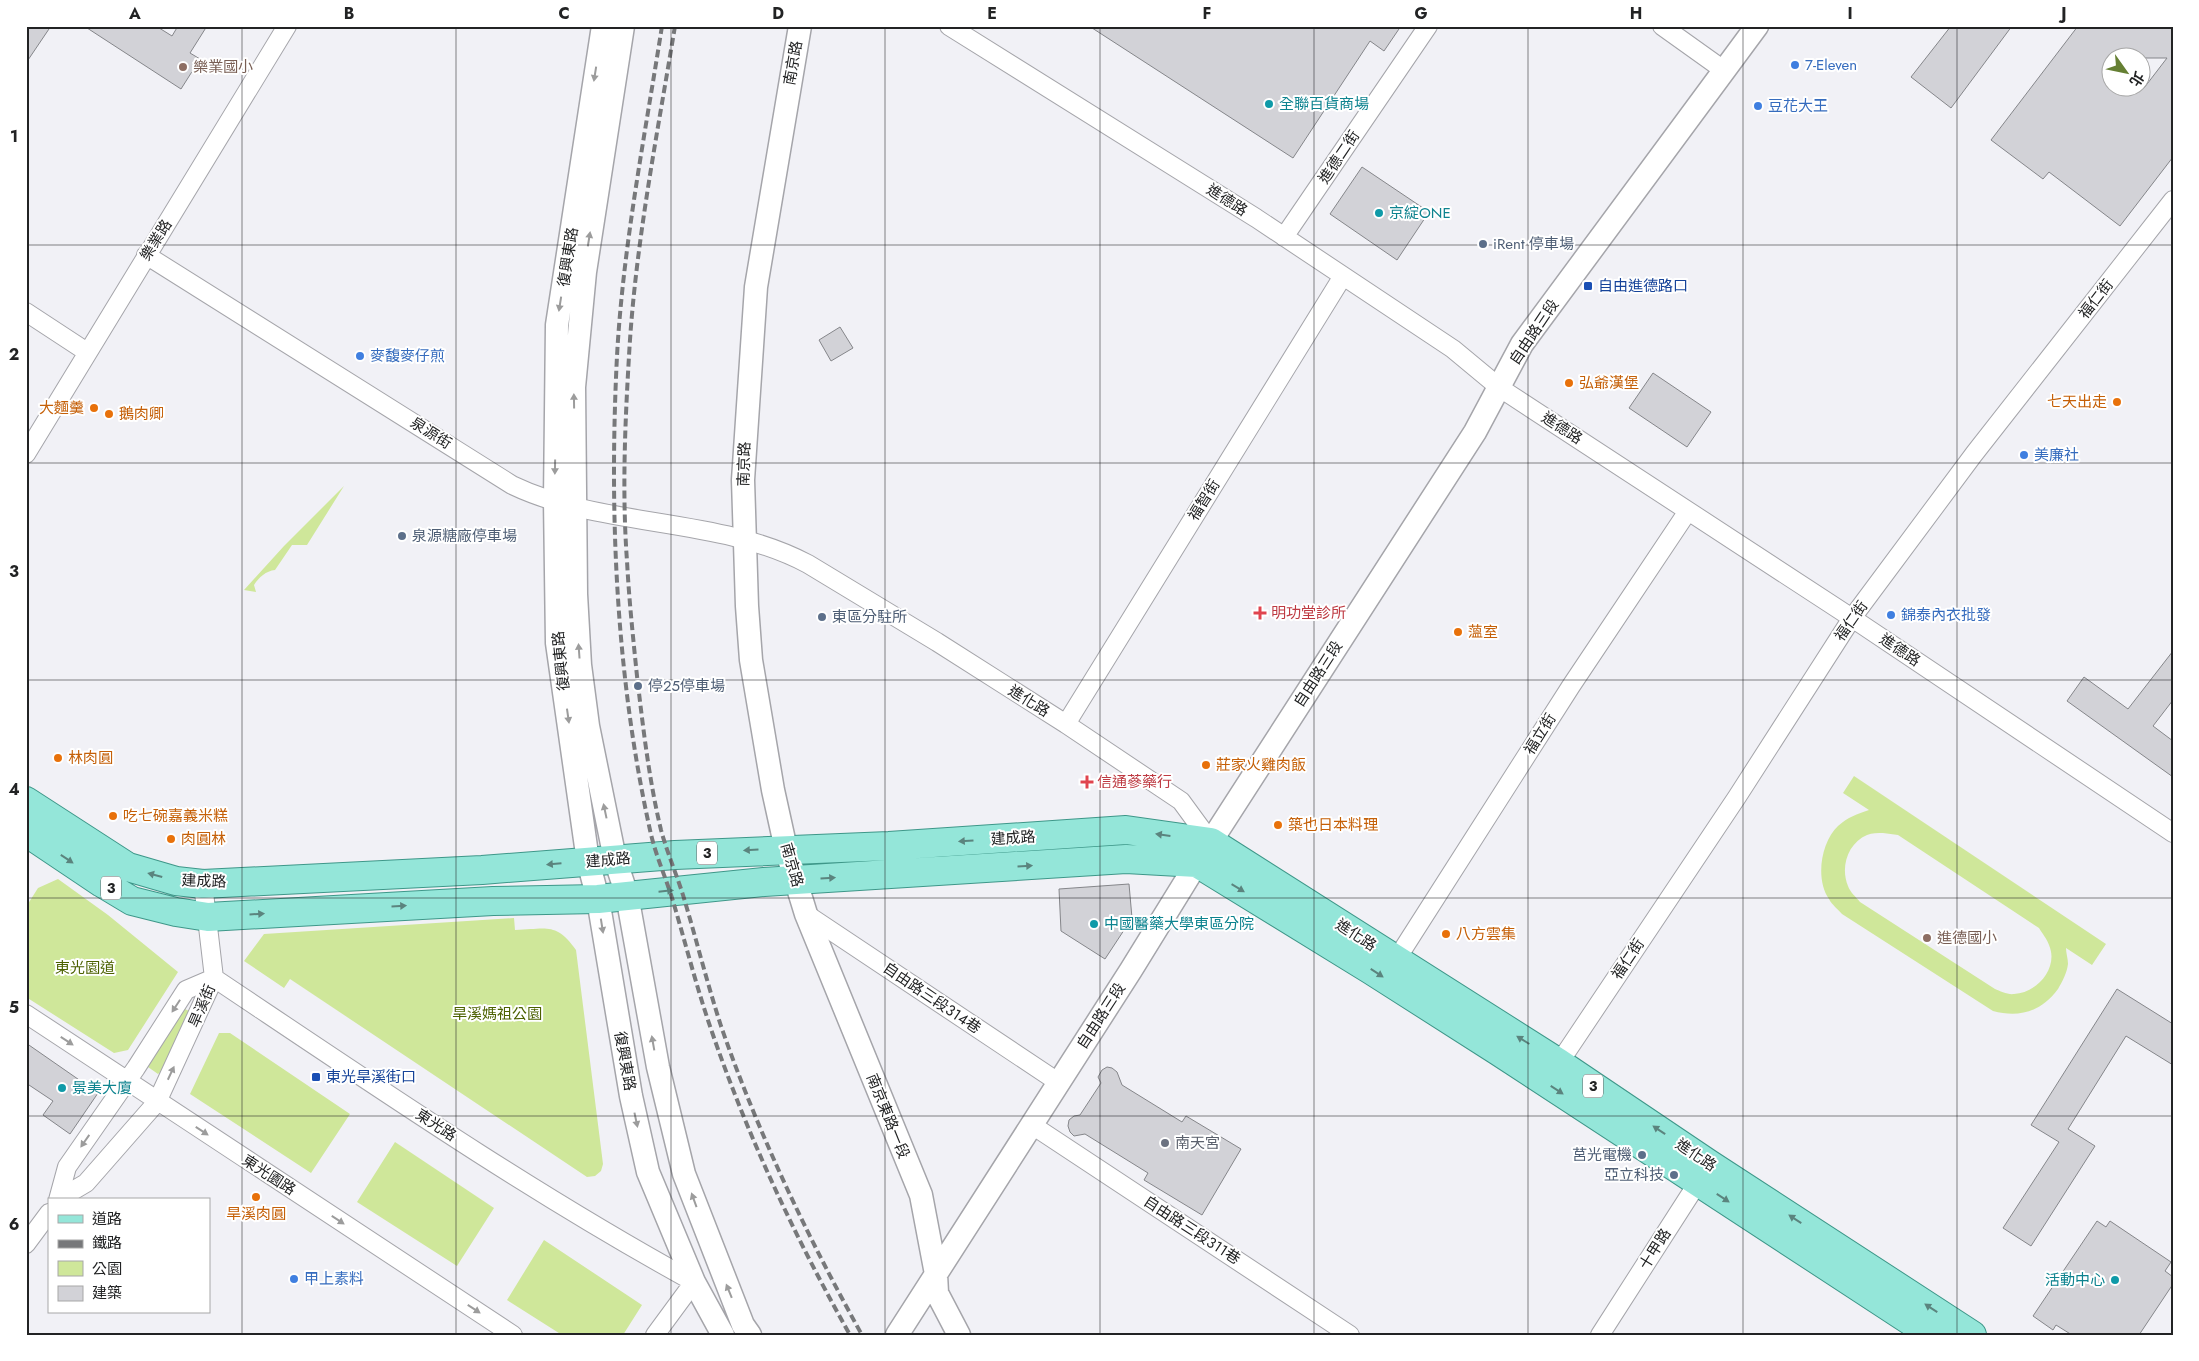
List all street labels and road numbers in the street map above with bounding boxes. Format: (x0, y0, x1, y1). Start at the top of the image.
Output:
street label: 南京路 (778, 39, 808, 87)
street label: 進德二街 (1313, 126, 1365, 188)
street label: 進德路 (1202, 179, 1252, 221)
street label: 樂業路 (135, 215, 177, 265)
street label: 復興東路 (552, 226, 584, 288)
street label: 福仁街 (2073, 274, 2119, 324)
street label: 自由路三段 (1504, 295, 1564, 369)
street label: 進德路 (1537, 407, 1587, 449)
street label: 泉源街 (406, 412, 456, 454)
street label: 南京路 (732, 441, 756, 487)
street label: 福智街 (1183, 475, 1225, 525)
street label: 福仁街 (1829, 596, 1873, 646)
street label: 進德路 (1875, 628, 1925, 672)
street label: 復興東路 (547, 630, 575, 692)
street label: 自由路三段 (1288, 637, 1348, 711)
street label: 進化路 (1004, 680, 1054, 722)
street label: 福立街 (1519, 709, 1561, 759)
street label: 建成路 (990, 825, 1036, 851)
street label: 南京路 (775, 840, 809, 890)
road number: 3 (697, 841, 717, 864)
street label: 建成路 (585, 847, 631, 873)
street label: 建成路 (181, 869, 227, 893)
road number: 3 (101, 876, 121, 900)
street label: 進化路 (1331, 914, 1381, 956)
street label: 福仁街 (1606, 934, 1650, 984)
street label: 自由路三段314巷 (879, 957, 985, 1039)
street label: 自由路三段 (1071, 979, 1131, 1053)
street label: 旱溪街 (183, 981, 221, 1031)
street label: 復興東路 (609, 1030, 641, 1092)
street label: 南京東路一段 (861, 1070, 915, 1162)
road number: 3 (1583, 1074, 1603, 1098)
street label: 東光路 (411, 1104, 461, 1146)
street label: 進化路 (1671, 1133, 1721, 1177)
street label: 東光園路 (238, 1149, 300, 1201)
street label: 自由路三段311巷 (1139, 1190, 1245, 1270)
street label: 十甲路 (1634, 1224, 1676, 1274)

